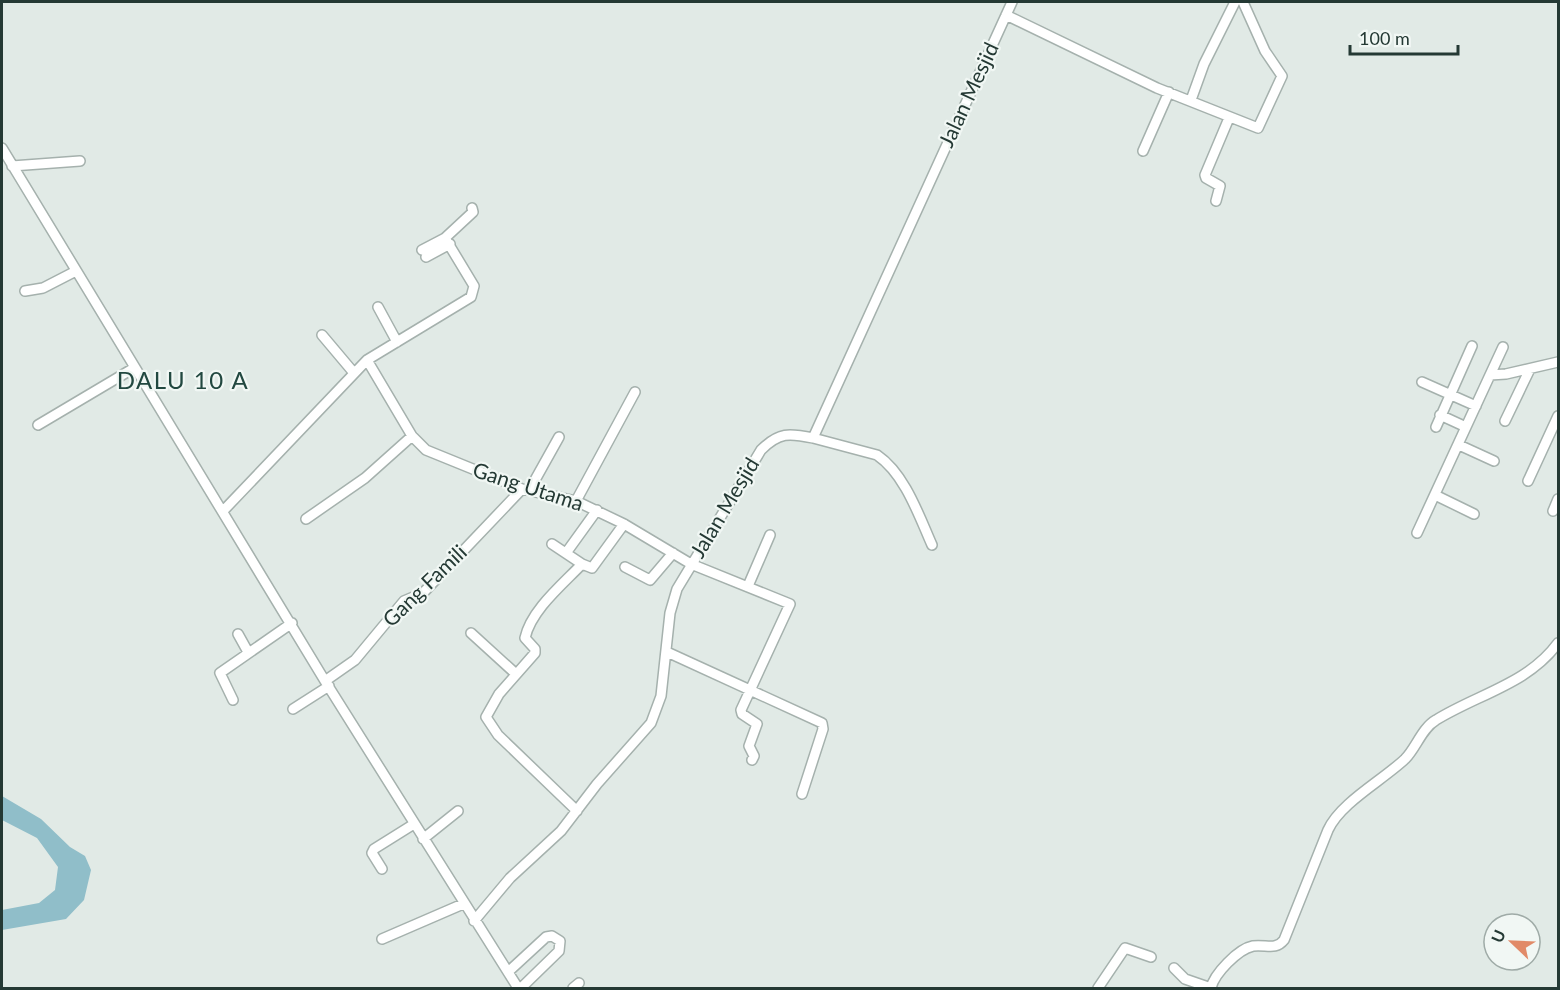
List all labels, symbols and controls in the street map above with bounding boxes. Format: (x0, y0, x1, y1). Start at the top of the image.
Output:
scale bar (1350, 18, 1458, 56)
text: 100 m (1359, 27, 1410, 49)
street label: Jalan Mesjid (933, 38, 1003, 151)
district label: DALU 10 A (117, 365, 249, 394)
street label: Jalan Mesjid (684, 453, 763, 562)
street label: Gang Utama (470, 456, 587, 515)
street label: Gang Famili (377, 539, 471, 631)
north arrow (1482, 912, 1542, 972)
text: U (1487, 927, 1509, 945)

